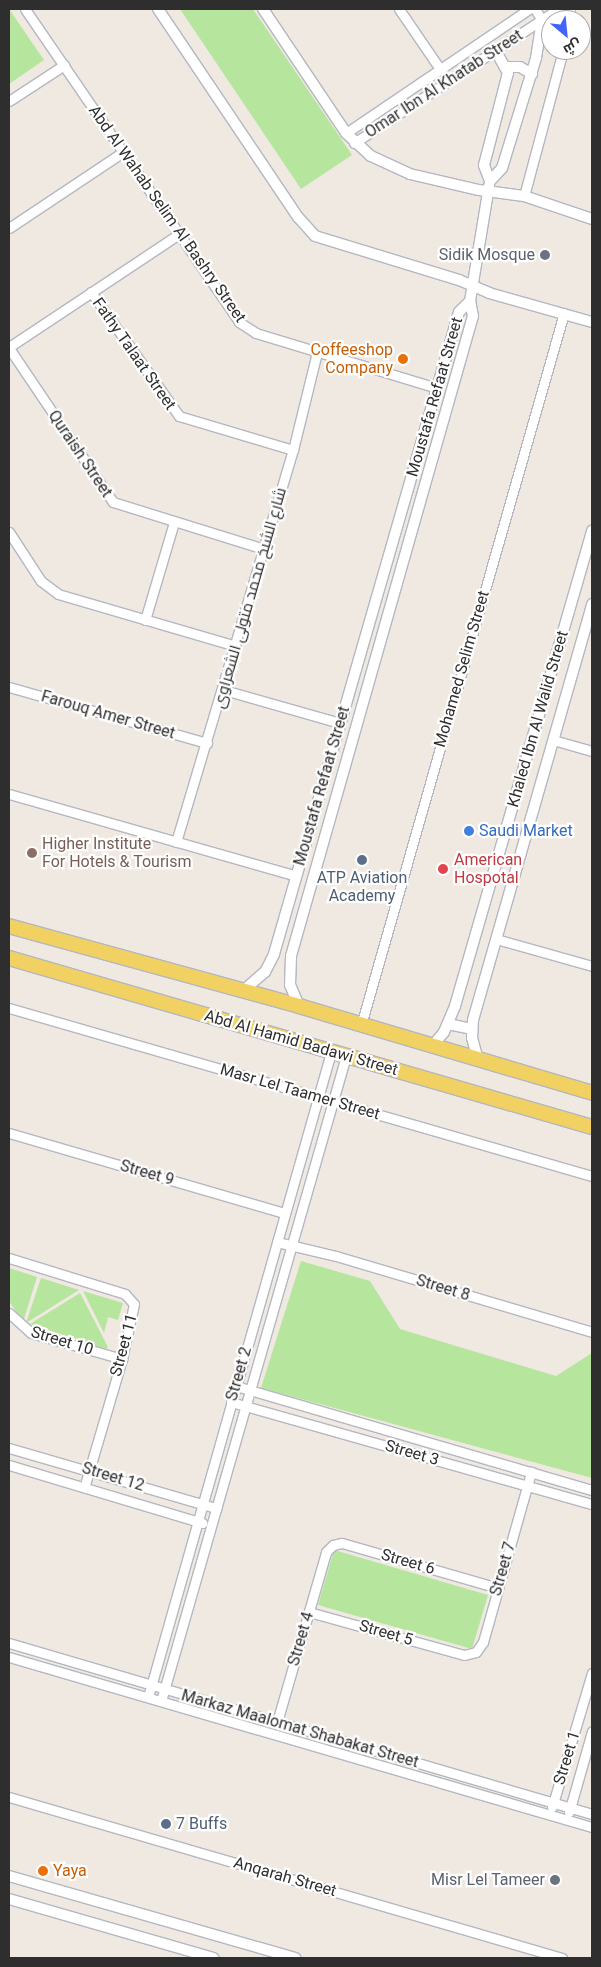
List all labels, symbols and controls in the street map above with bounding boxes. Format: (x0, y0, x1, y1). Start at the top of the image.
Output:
north arrow (541, 10, 591, 60)
street label: Omar Ibn Al Khatab Street (362, 26, 526, 142)
text: ش (561, 36, 584, 59)
street label: Abd Al Wahab Selim Al Bashry Street (84, 102, 250, 326)
place label: Sidik Mosque (439, 245, 535, 265)
marker: Sidik Mosque (539, 249, 551, 261)
street label: Fathy Talaat Street (88, 294, 180, 414)
street label: Moustafa Refaat Street (403, 315, 467, 479)
place label: Coffeeshop Company (310, 340, 393, 378)
marker: Coffeeshop Company (397, 353, 409, 365)
street label: Quraish Street (44, 407, 116, 501)
street label: شارع الشيخ محمد متولى الشعراوى (209, 485, 291, 711)
street label: Mohamed Selim Street (430, 588, 494, 750)
street label: Khaled Ibn Al Walid Street (504, 628, 572, 810)
street label: Farouq Amer Street (39, 687, 177, 743)
street label: Moustafa Refaat Street (290, 704, 354, 868)
place label: Saudi Market (479, 821, 573, 841)
marker: Saudi Market (463, 825, 475, 837)
place label: Higher Institute For Hotels & Tourism (42, 834, 192, 872)
marker: Higher Institute For Hotels & Tourism (26, 847, 38, 859)
place label: American Hospotal (454, 850, 522, 888)
marker: ATP Aviation Academy (356, 854, 368, 866)
marker: American Hospotal (436, 862, 450, 876)
place label: ATP Aviation Academy (317, 868, 407, 906)
street label: Abd Al Hamid Badawi Street (202, 1006, 400, 1080)
street label: Masr Lel Taamer Street (218, 1060, 382, 1124)
street label: Street 9 (118, 1156, 176, 1190)
street label: Street 8 (414, 1271, 472, 1305)
street label: Street 11 (106, 1312, 142, 1378)
street label: Street 10 (29, 1322, 95, 1360)
street label: Street 2 (222, 1345, 256, 1403)
street label: Street 3 (383, 1436, 441, 1470)
street label: Street 12 (80, 1458, 146, 1496)
street label: Street 7 (486, 1540, 520, 1598)
street label: Street 6 (379, 1545, 437, 1579)
street label: Street 4 (284, 1610, 318, 1668)
street label: Street 5 (357, 1616, 415, 1650)
street label: Markaz Maalomat Shabakat Street (179, 1686, 421, 1772)
street label: Street 1 (550, 1729, 584, 1787)
place label: 7 Buffs (176, 1814, 227, 1834)
marker: 7 Buffs (160, 1818, 172, 1830)
street label: Anqarah Street (231, 1853, 339, 1901)
place label: Yaya (53, 1861, 87, 1881)
marker: Yaya (37, 1865, 49, 1877)
place label: Misr Lel Tameer (431, 1870, 545, 1890)
marker: Misr Lel Tameer (549, 1874, 561, 1886)

